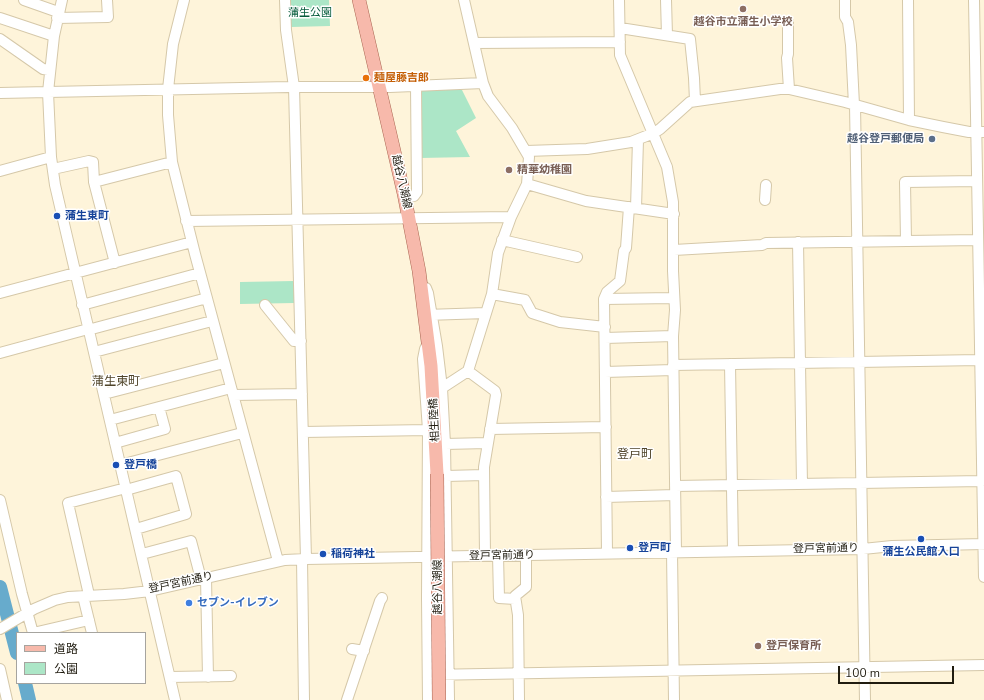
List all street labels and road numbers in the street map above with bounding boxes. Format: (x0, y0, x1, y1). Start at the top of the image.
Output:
street label: 越谷八潮線 (388, 154, 414, 210)
street label: 相生陸橋 (427, 398, 443, 442)
street label: 登戸宮前通り (793, 542, 859, 556)
street label: 登戸宮前通り (469, 549, 535, 563)
street label: 越谷八潮線 (431, 560, 445, 614)
street label: 登戸宮前通り (147, 570, 215, 596)

